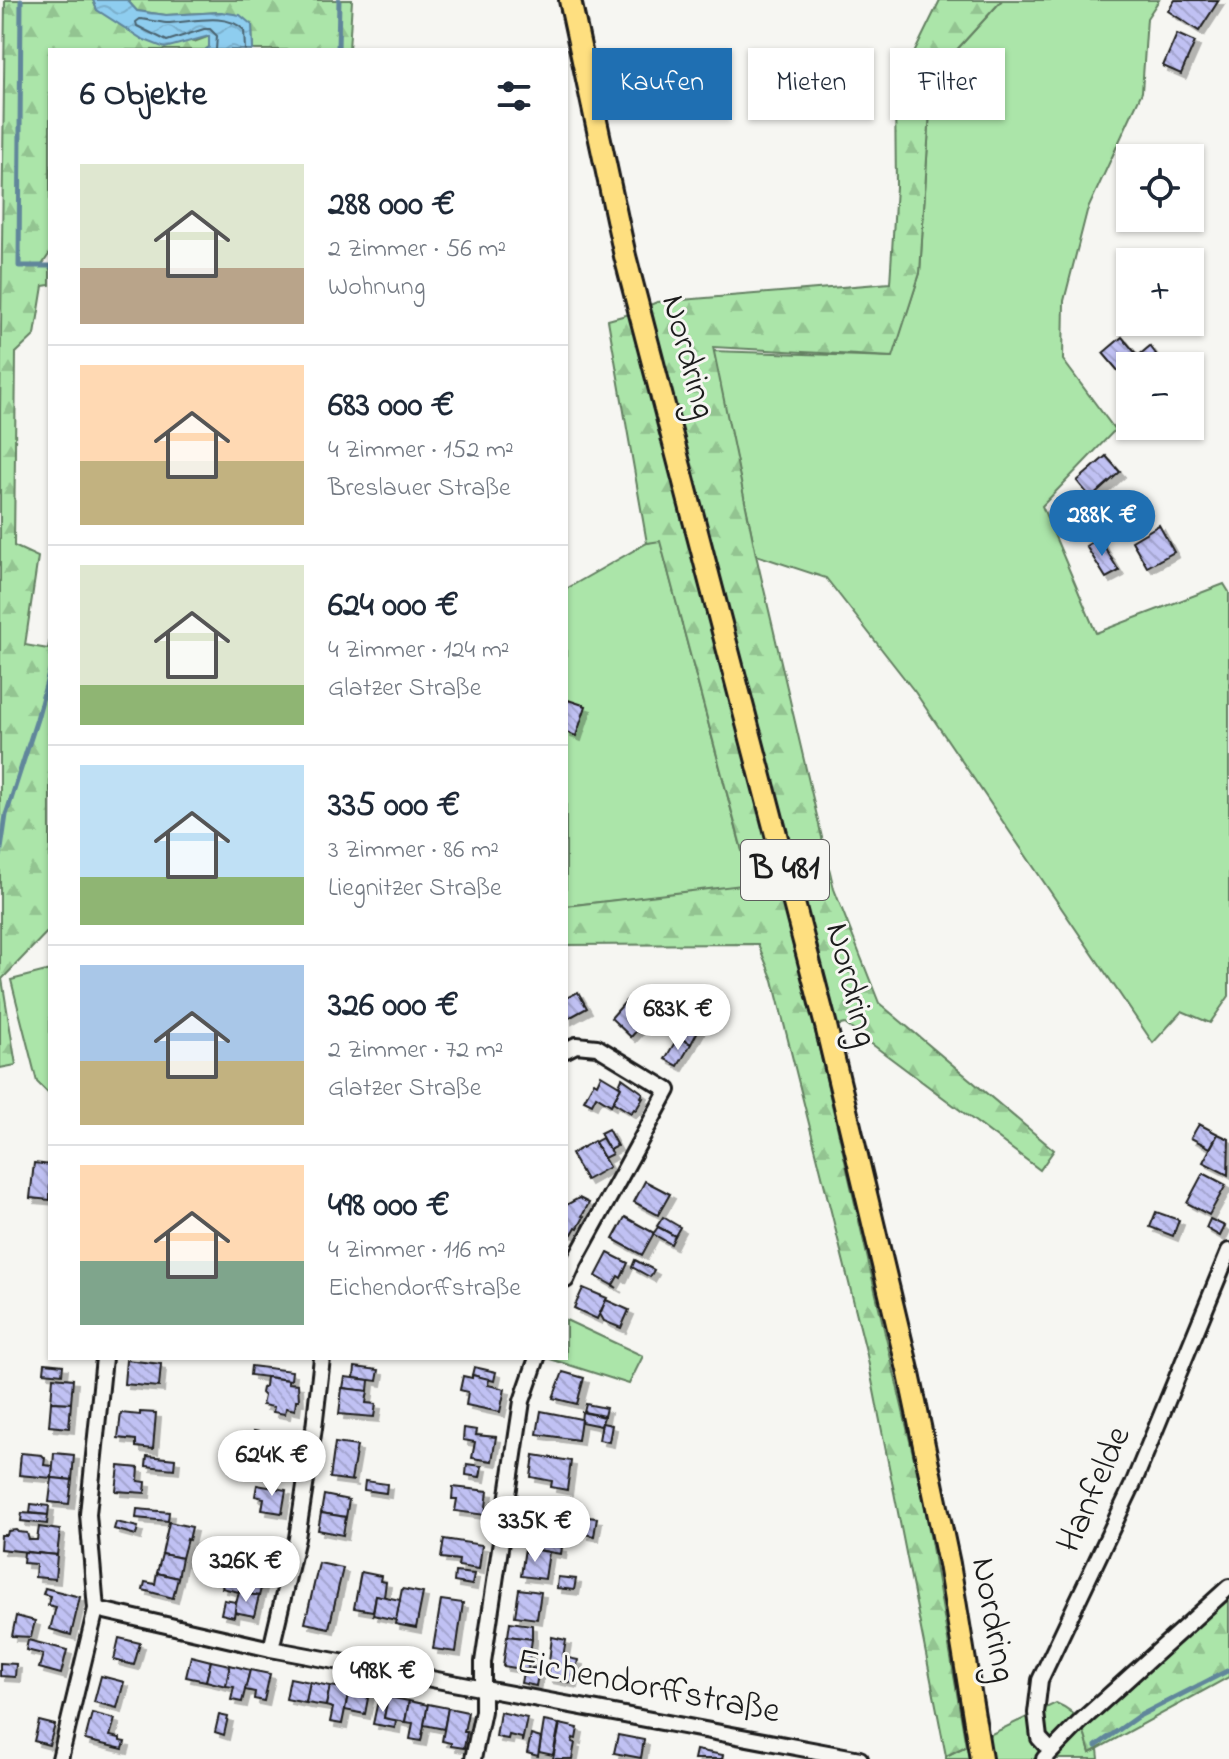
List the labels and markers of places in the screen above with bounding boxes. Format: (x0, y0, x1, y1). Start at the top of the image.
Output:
pin: 288K € (1037, 490, 1167, 558)
pin: 683K € (613, 984, 743, 1052)
pin: 624K € (207, 1430, 337, 1498)
pin: 335K € (470, 1496, 600, 1564)
pin: 326K € (181, 1536, 311, 1604)
pin: 498K € (318, 1646, 448, 1714)

